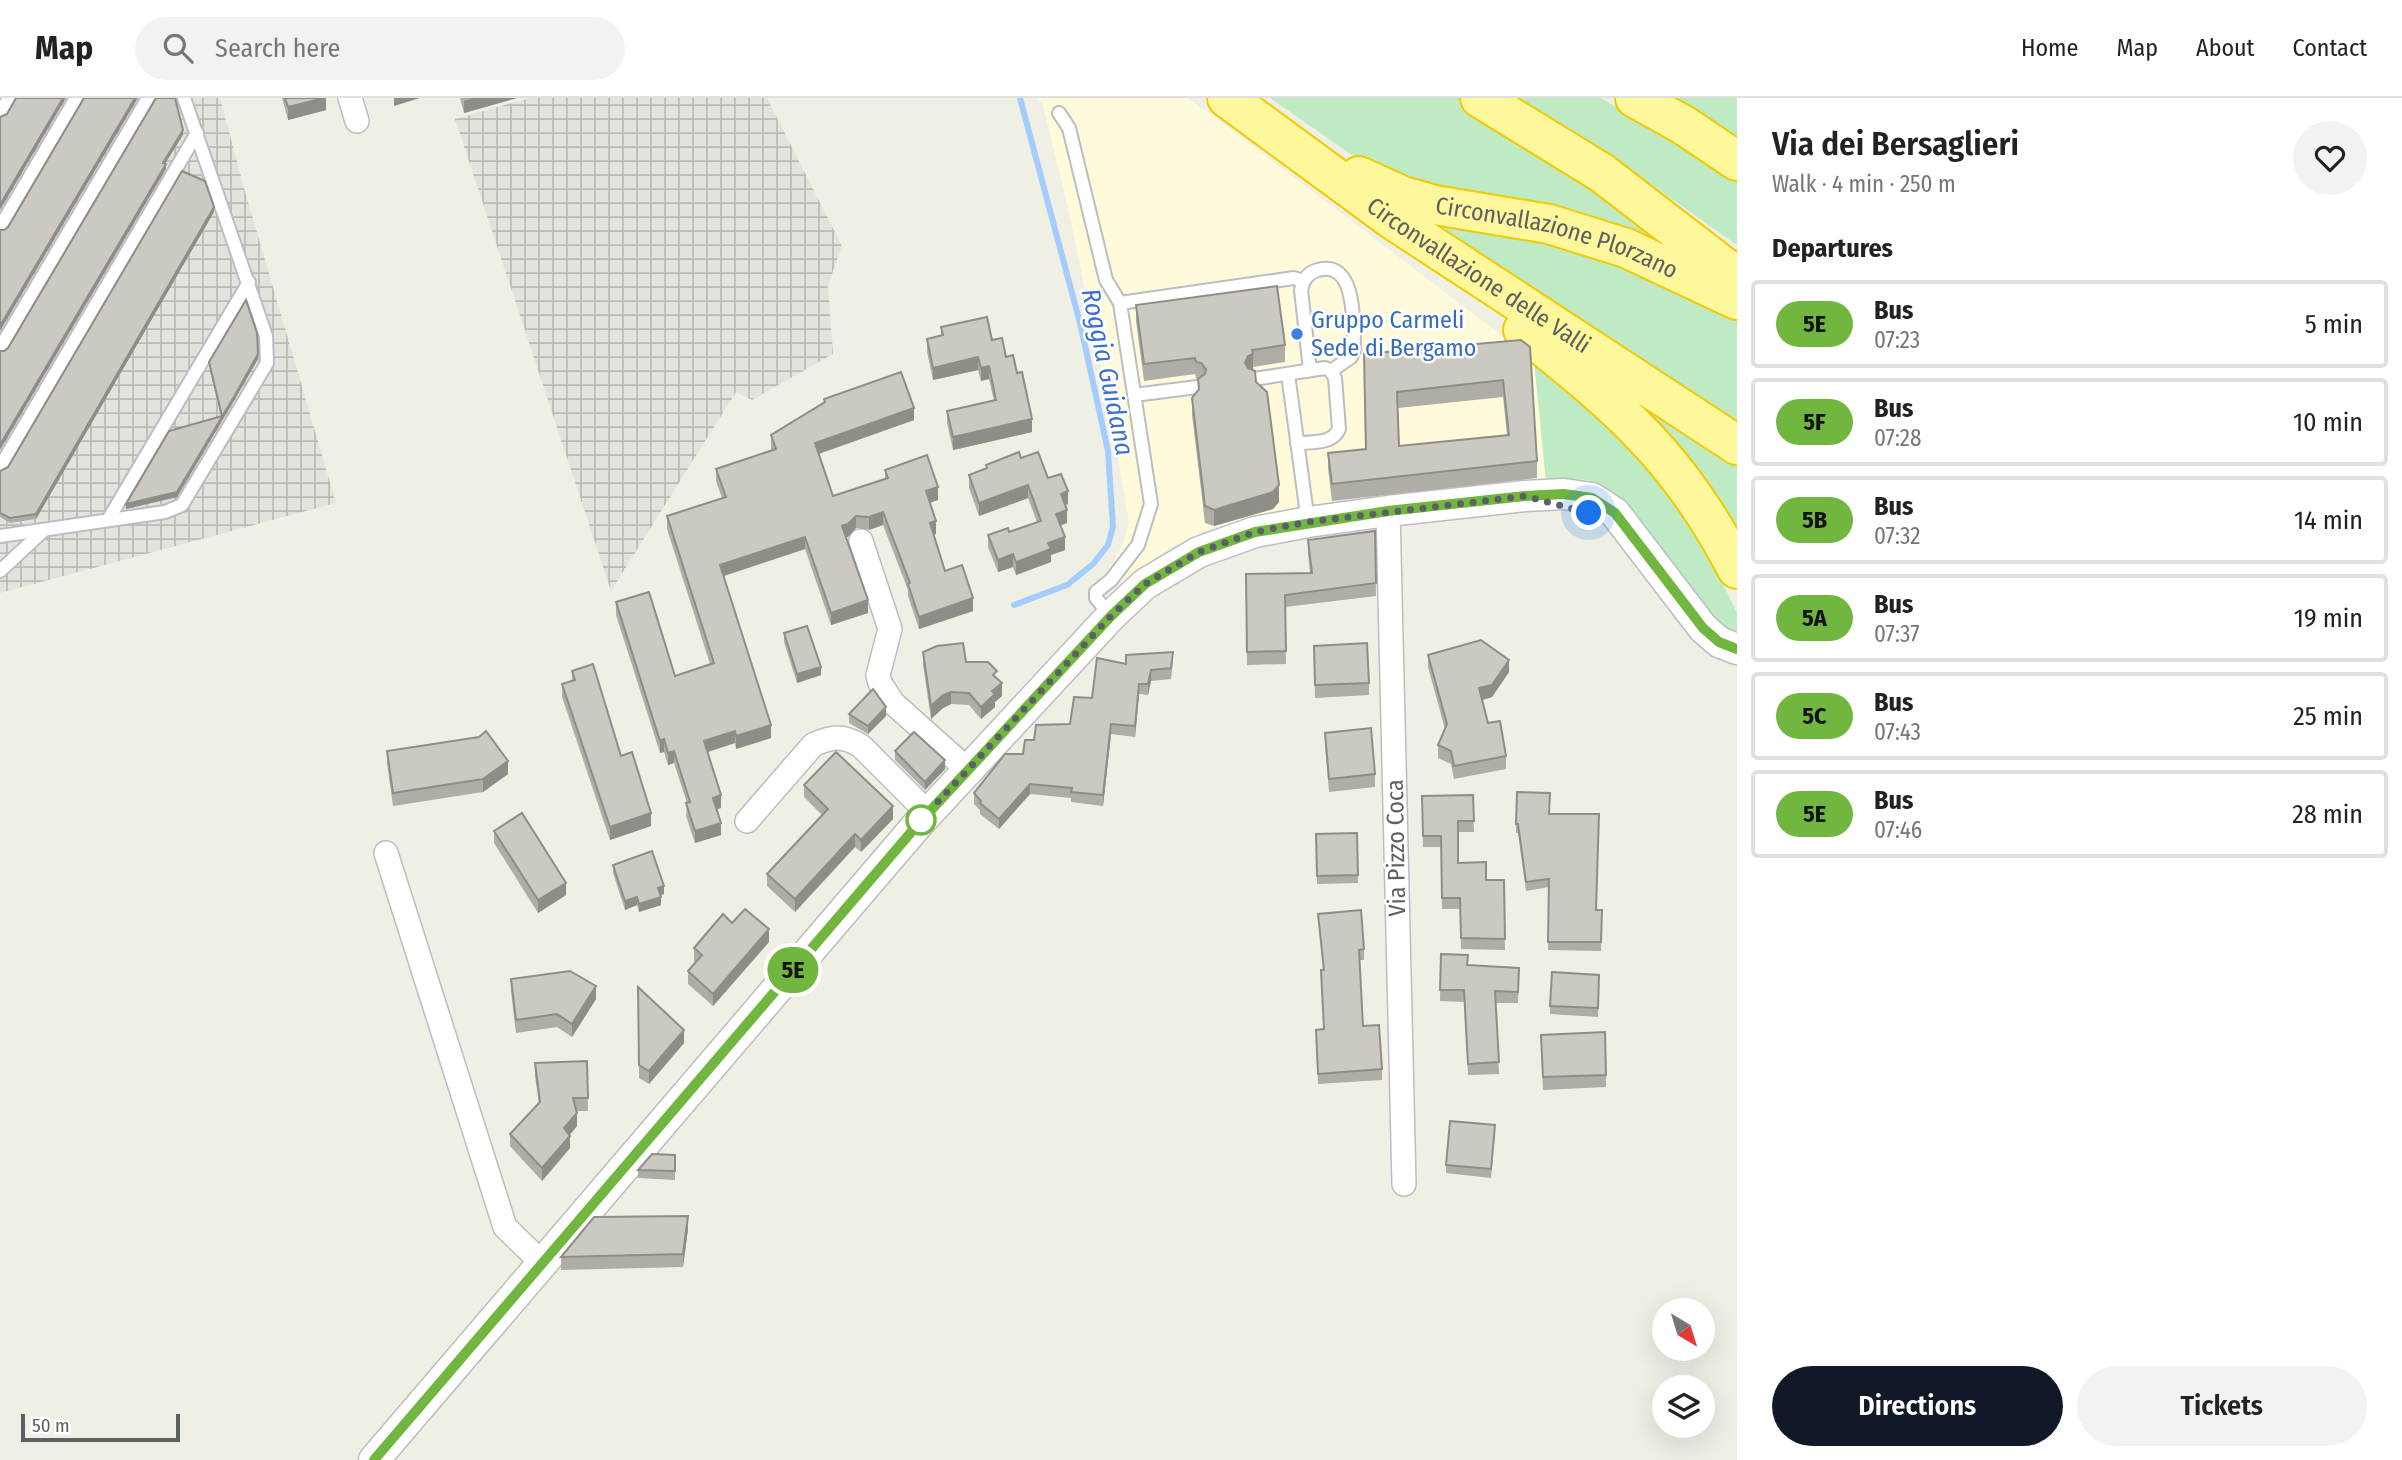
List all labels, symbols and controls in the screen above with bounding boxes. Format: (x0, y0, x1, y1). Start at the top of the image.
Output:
search box (135, 17, 625, 80)
text: Map (35, 28, 93, 68)
icon: search (159, 29, 197, 67)
text: Search here (215, 33, 340, 64)
text: Home (2021, 34, 2078, 62)
text: Map (2116, 34, 2158, 62)
text: About (2196, 34, 2254, 62)
text: Contact (2292, 34, 2367, 62)
button: heart (2293, 121, 2367, 195)
text: Via dei Bersaglieri (1772, 124, 2019, 164)
text: Walk · 4 min · 250 m (1772, 170, 1956, 198)
street label: Circonvallazione Plorzano (1434, 191, 1682, 284)
street label: Circonvallazione delle Valli (1361, 192, 1596, 359)
text: Departures (1772, 233, 1893, 264)
water label: Roggia Guidana (1075, 286, 1140, 458)
text: Bus (1874, 295, 1913, 326)
place label: Gruppo Carmeli Sede di Bergamo (1311, 306, 1476, 362)
text: 5 min (2305, 309, 2363, 340)
text: 5E (1803, 310, 1826, 338)
marker: Gruppo Carmeli Sede di Bergamo (1289, 326, 1305, 342)
text: 07:23 (1874, 326, 1920, 354)
text: Bus (1874, 393, 1913, 424)
text: 10 min (2293, 407, 2363, 438)
text: 5F (1803, 408, 1826, 436)
text: 07:28 (1874, 424, 1921, 452)
text: Bus (1874, 491, 1913, 522)
your location (1571, 495, 1606, 530)
text: 14 min (2294, 505, 2363, 536)
text: 5B (1802, 506, 1827, 534)
text: 07:32 (1874, 522, 1920, 550)
text: Bus (1874, 589, 1913, 620)
text: 19 min (2294, 603, 2363, 634)
text: 5A (1802, 604, 1827, 632)
text: 07:37 (1874, 620, 1920, 648)
text: Bus (1874, 687, 1913, 718)
text: 25 min (2293, 701, 2363, 732)
text: 5C (1802, 702, 1827, 730)
text: 07:43 (1874, 718, 1921, 746)
street label: Via Pizzo Coca (1381, 779, 1411, 917)
text: Bus (1874, 785, 1913, 816)
text: 28 min (2292, 799, 2363, 830)
text: 5E (1803, 800, 1826, 828)
unlabelled marker (906, 805, 936, 835)
text: 07:46 (1874, 816, 1922, 844)
line badge: 5E (762, 947, 824, 993)
text: 5E (781, 956, 805, 984)
north arrow (1652, 1298, 1715, 1362)
map controls (1652, 1298, 1715, 1438)
button: Directions (1772, 1366, 2063, 1446)
button: Tickets (2077, 1366, 2367, 1446)
button: layers (1652, 1375, 1715, 1438)
scale bar (21, 1411, 180, 1443)
text: 50 m (32, 1414, 70, 1437)

